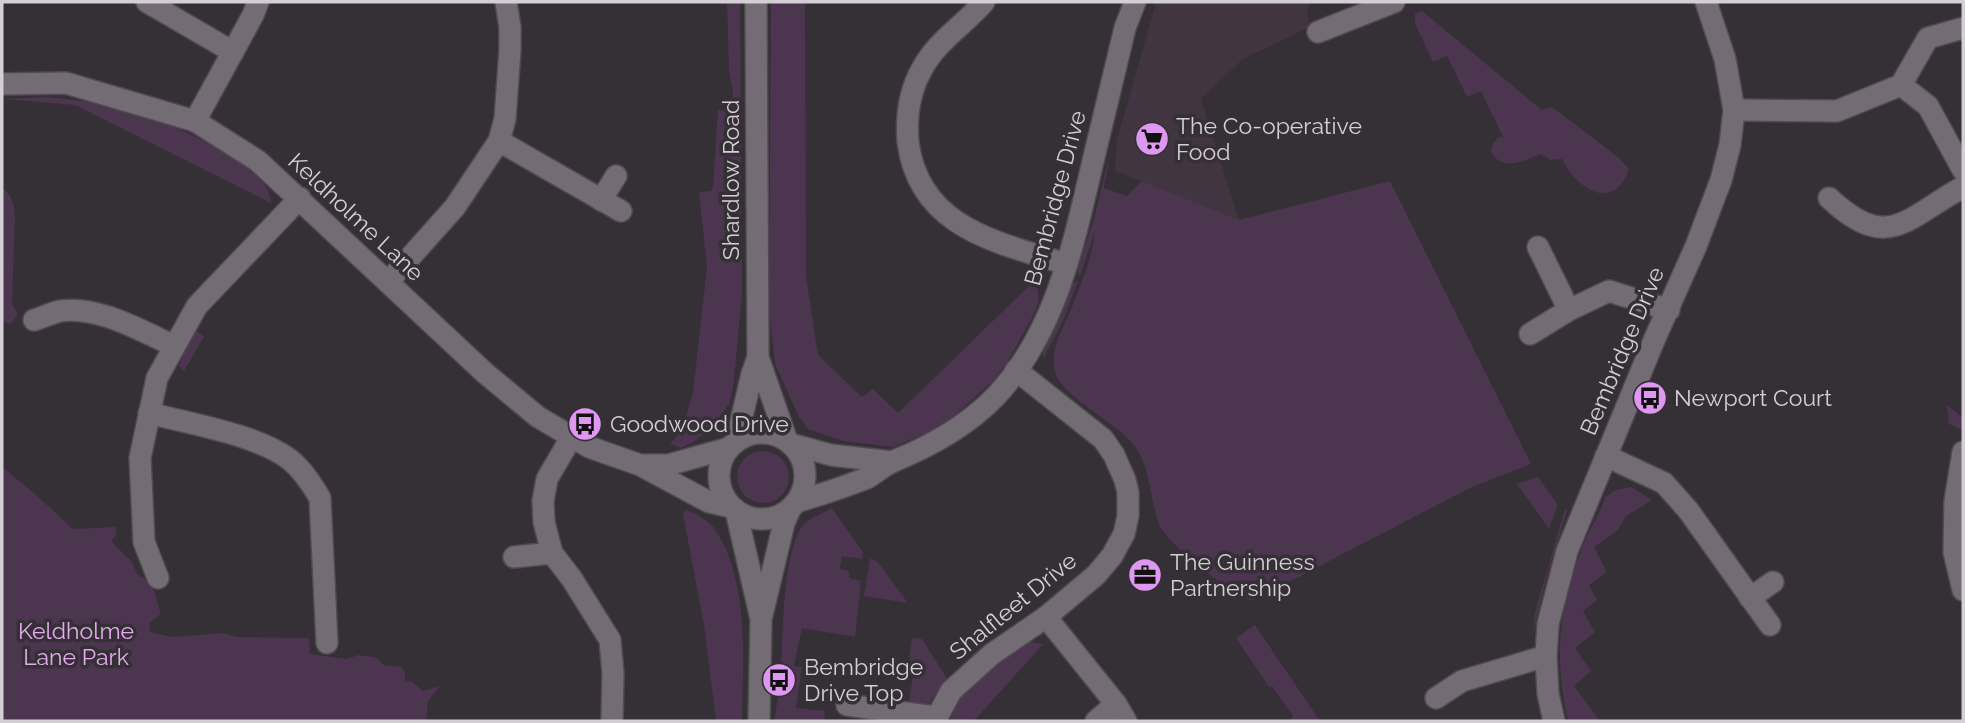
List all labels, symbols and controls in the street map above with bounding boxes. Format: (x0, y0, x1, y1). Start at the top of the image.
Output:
street label: Shardlow Road (717, 100, 744, 260)
street label: Bembridge Drive (1018, 107, 1091, 288)
place label: The Co-operative Food (1176, 112, 1362, 165)
supermarket icon: The Co-operative Food (1133, 120, 1171, 158)
street label: Keldholme Lane (283, 147, 429, 286)
street label: Bembridge Drive (1574, 263, 1669, 439)
bus stop icon: Newport Court (1631, 379, 1669, 417)
place label: Newport Court (1674, 384, 1832, 411)
bus stop icon: Goodwood Drive (566, 405, 604, 443)
place label: Goodwood Drive (610, 410, 789, 437)
street label: Shalfleet Drive (944, 546, 1081, 665)
place label: The Guinness Partnership (1170, 548, 1315, 601)
office icon: The Guinness Partnership (1126, 556, 1164, 594)
park label: Keldholme Lane Park (18, 617, 134, 670)
place label: Bembridge Drive Top (804, 653, 923, 706)
bus stop icon: Bembridge Drive Top (760, 661, 798, 699)

